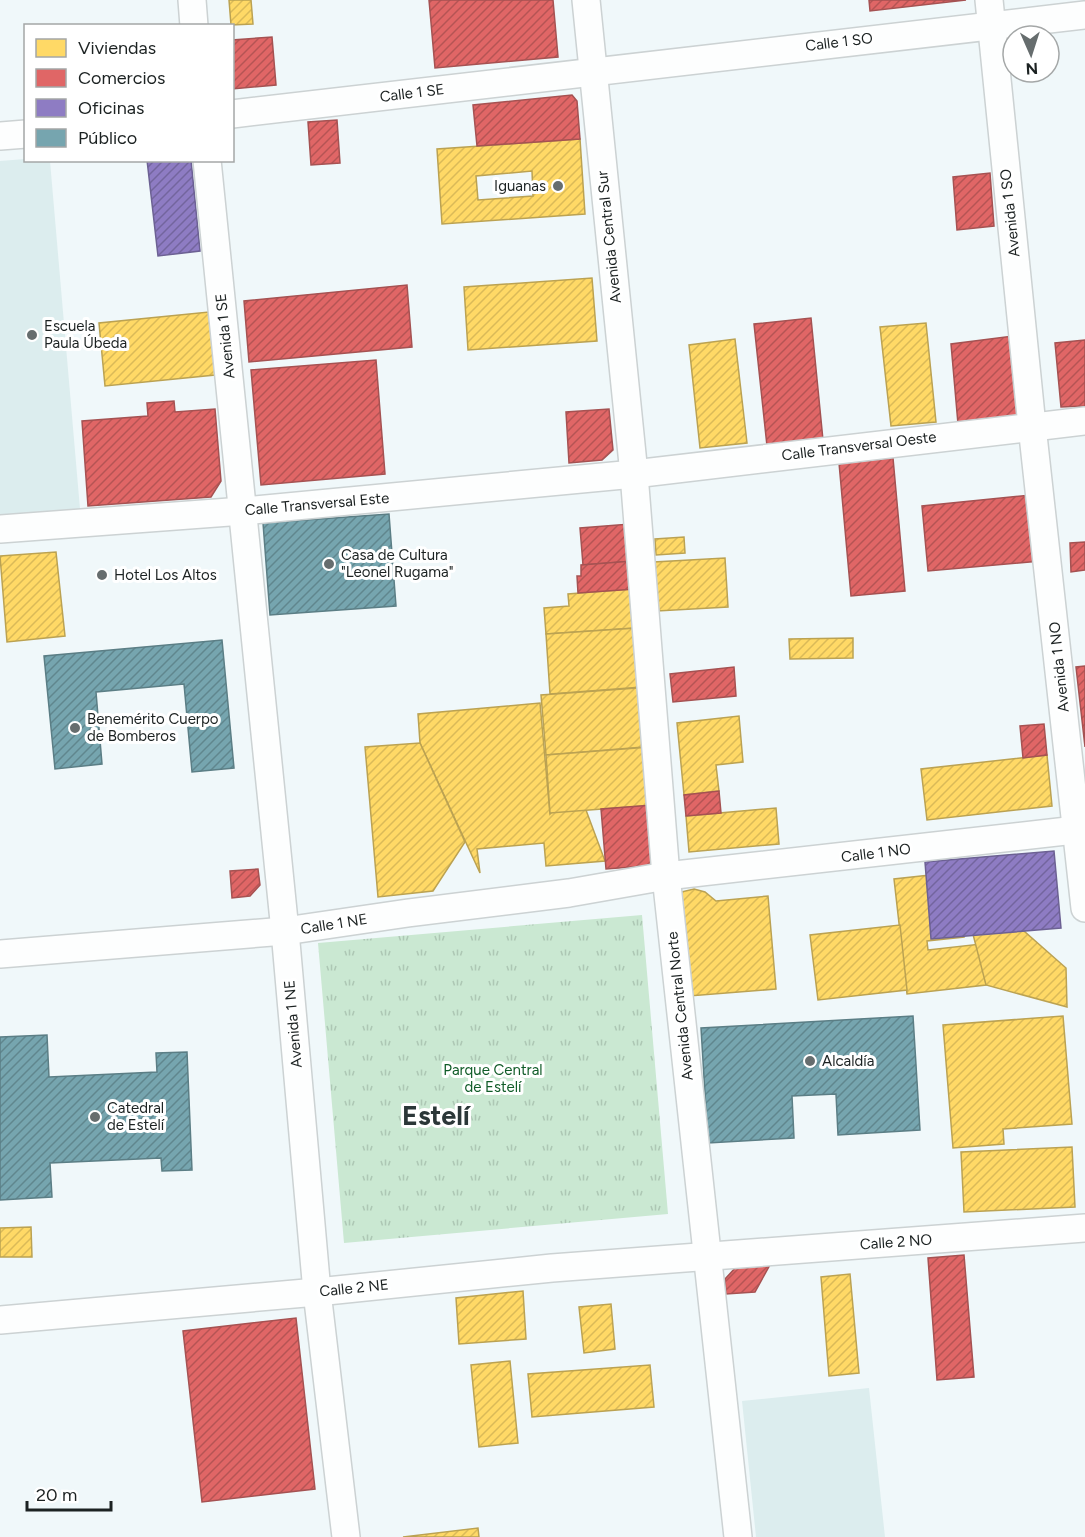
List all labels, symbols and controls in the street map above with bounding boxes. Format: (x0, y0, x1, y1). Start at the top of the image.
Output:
legend (24, 24, 234, 162)
north arrow (1001, 24, 1061, 84)
street label: Calle 1 SO (804, 29, 874, 55)
text: Viviendas (78, 37, 156, 59)
text: N (1025, 59, 1038, 78)
text: Comercios (78, 67, 165, 89)
street label: Calle 1 SE (379, 80, 445, 106)
text: Oficinas (78, 97, 144, 119)
text: Público (78, 127, 137, 149)
street label: Avenida 1 SO (996, 168, 1024, 258)
street label: Avenida Central Sur (593, 170, 625, 304)
place label: Iguanas (494, 177, 546, 195)
marker: Iguanas (551, 179, 565, 193)
street label: Avenida 1 SE (212, 292, 238, 380)
place label: Escuela Paula Úbeda (44, 317, 127, 352)
marker: Escuela Paula Úbeda (25, 328, 39, 342)
street label: Calle Transversal Oeste (781, 428, 937, 464)
street label: Calle Transversal Este (244, 489, 390, 519)
place label: Casa de Cultura "Leonel Rugama" (341, 546, 454, 581)
marker: Casa de Cultura "Leonel Rugama" (322, 557, 336, 571)
place label: Hotel Los Altos (114, 566, 217, 584)
marker: Hotel Los Altos (95, 568, 109, 582)
street label: Avenida 1 NO (1045, 621, 1073, 713)
place label: Benemérito Cuerpo de Bomberos (87, 710, 219, 745)
marker: Benemérito Cuerpo de Bomberos (68, 721, 82, 735)
street label: Calle 1 NO (840, 840, 912, 866)
street label: Calle 1 NE (299, 910, 369, 938)
street label: Avenida Central Norte (663, 931, 697, 1081)
street label: Avenida 1 NE (280, 979, 306, 1069)
place label: Alcaldía (822, 1052, 874, 1070)
marker: Alcaldía (803, 1054, 817, 1068)
park label: Parque Central de Estelí (443, 1061, 543, 1096)
place label: Catedral de Estelí (107, 1099, 166, 1134)
district label: Estelí (402, 1099, 472, 1132)
marker: Catedral de Estelí (88, 1110, 102, 1124)
street label: Calle 2 NO (859, 1230, 933, 1254)
street label: Calle 2 NE (318, 1275, 390, 1301)
scale bar (27, 1474, 111, 1512)
text: 20 m (36, 1484, 77, 1506)

